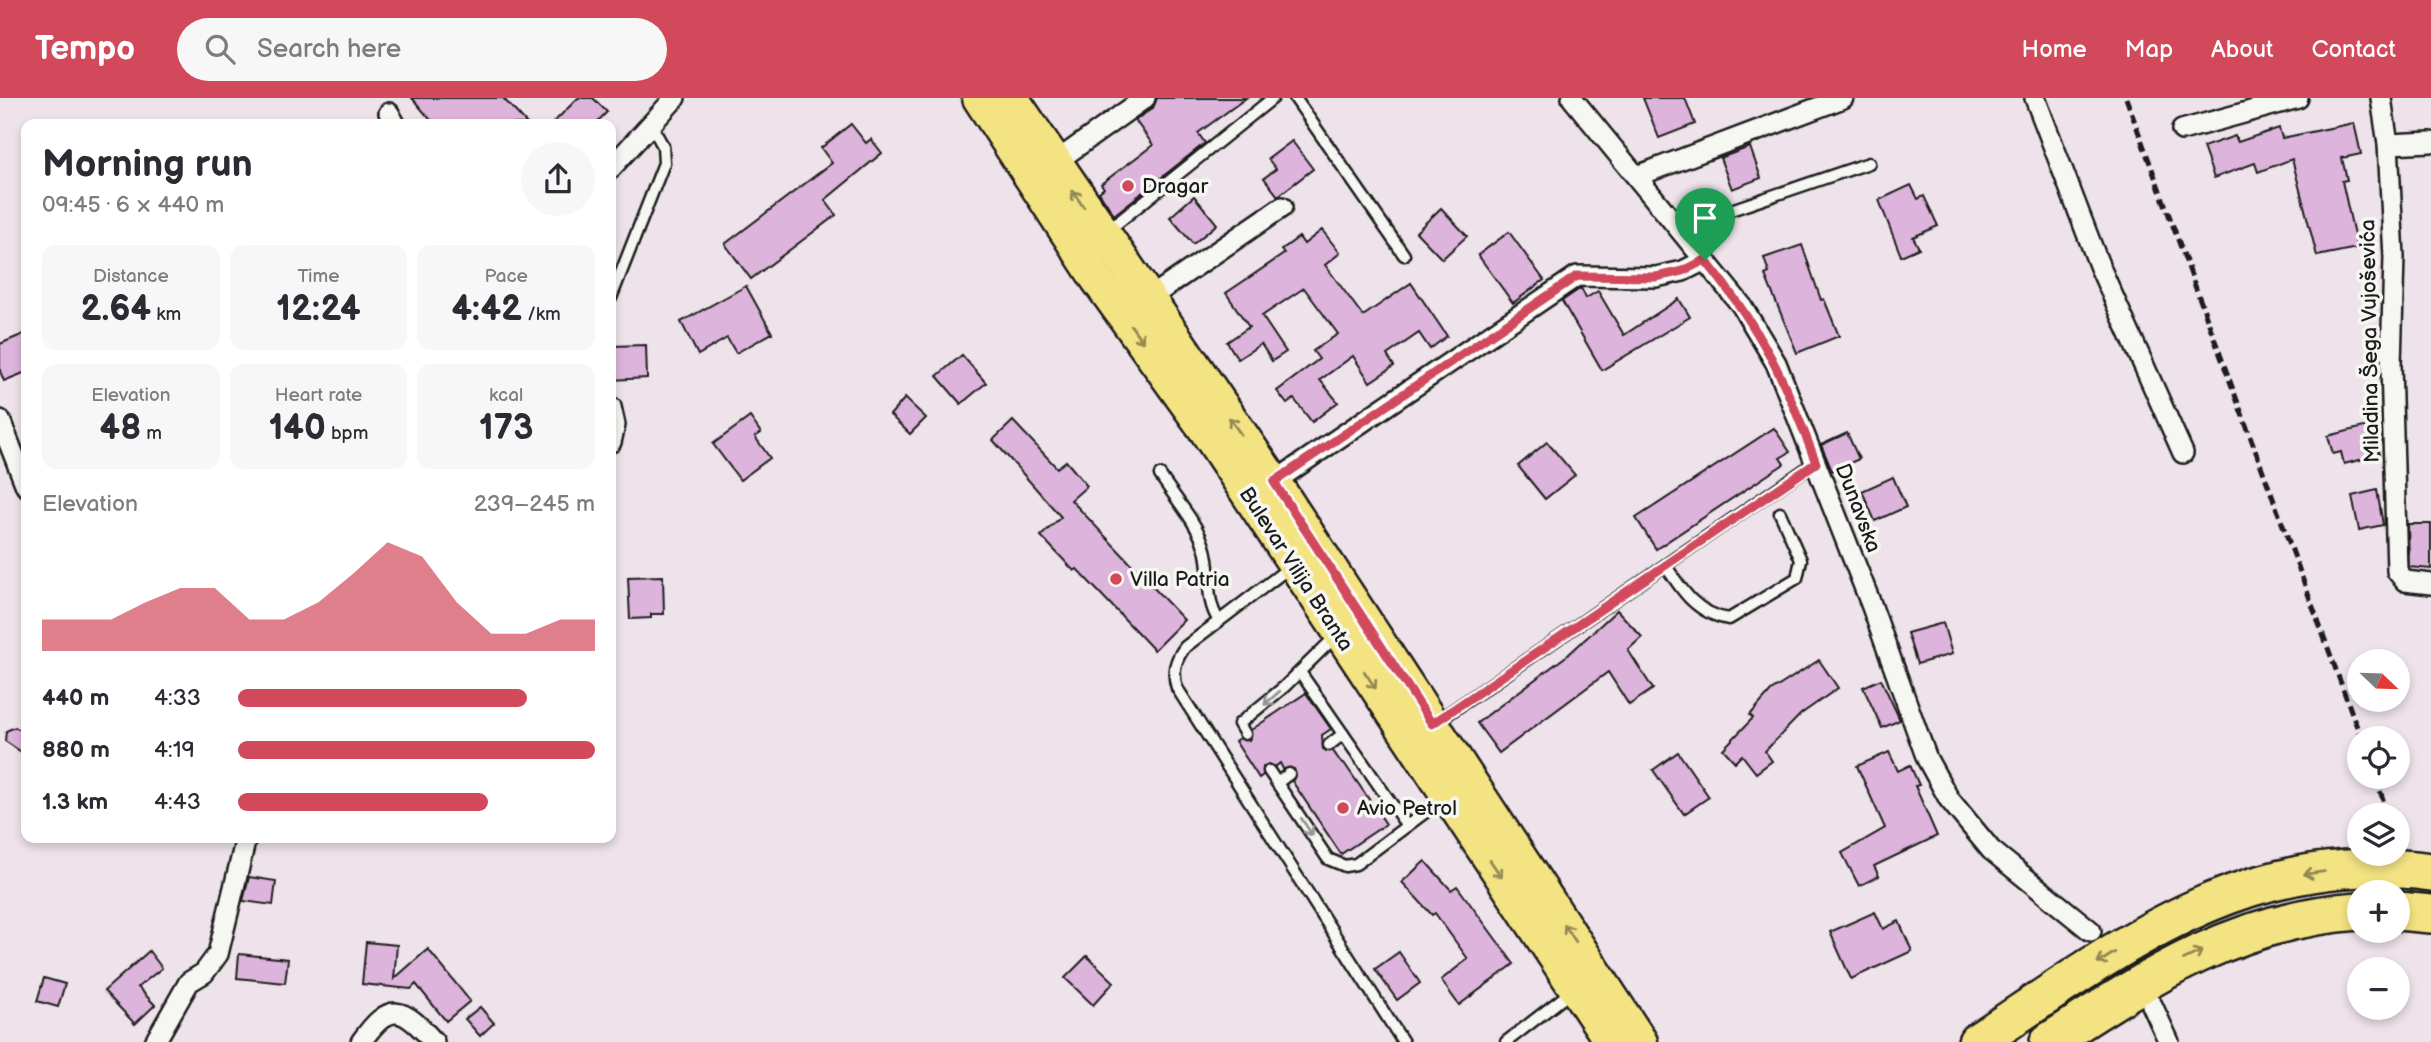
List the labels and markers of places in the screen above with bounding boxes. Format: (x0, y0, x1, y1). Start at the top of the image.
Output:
place label: Dragar (1142, 174, 1208, 199)
marker: Dragar (1120, 178, 1136, 194)
pin (1675, 188, 1735, 260)
place label: Villa Patria (1130, 567, 1230, 592)
marker: Villa Patria (1108, 571, 1124, 587)
place label: Avio Petrol (1357, 796, 1457, 821)
marker: Avio Petrol (1335, 800, 1351, 816)

